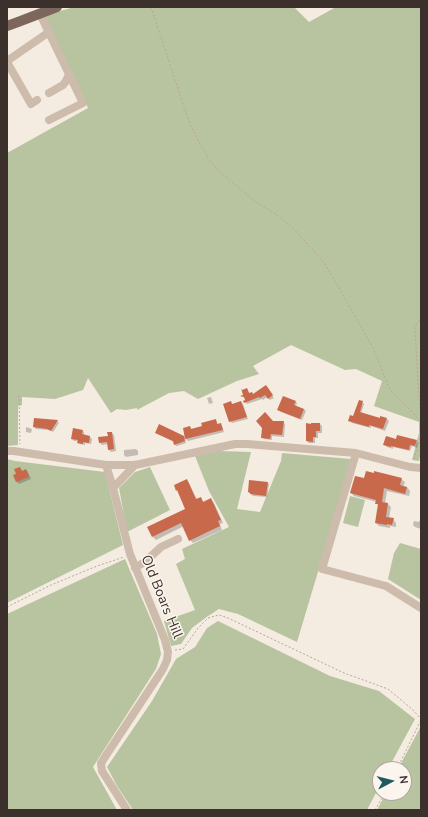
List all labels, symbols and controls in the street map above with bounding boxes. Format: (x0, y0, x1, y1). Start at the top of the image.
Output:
street label: Old Boars Hill (137, 553, 185, 641)
north arrow (372, 761, 412, 801)
text: N (395, 775, 411, 785)

